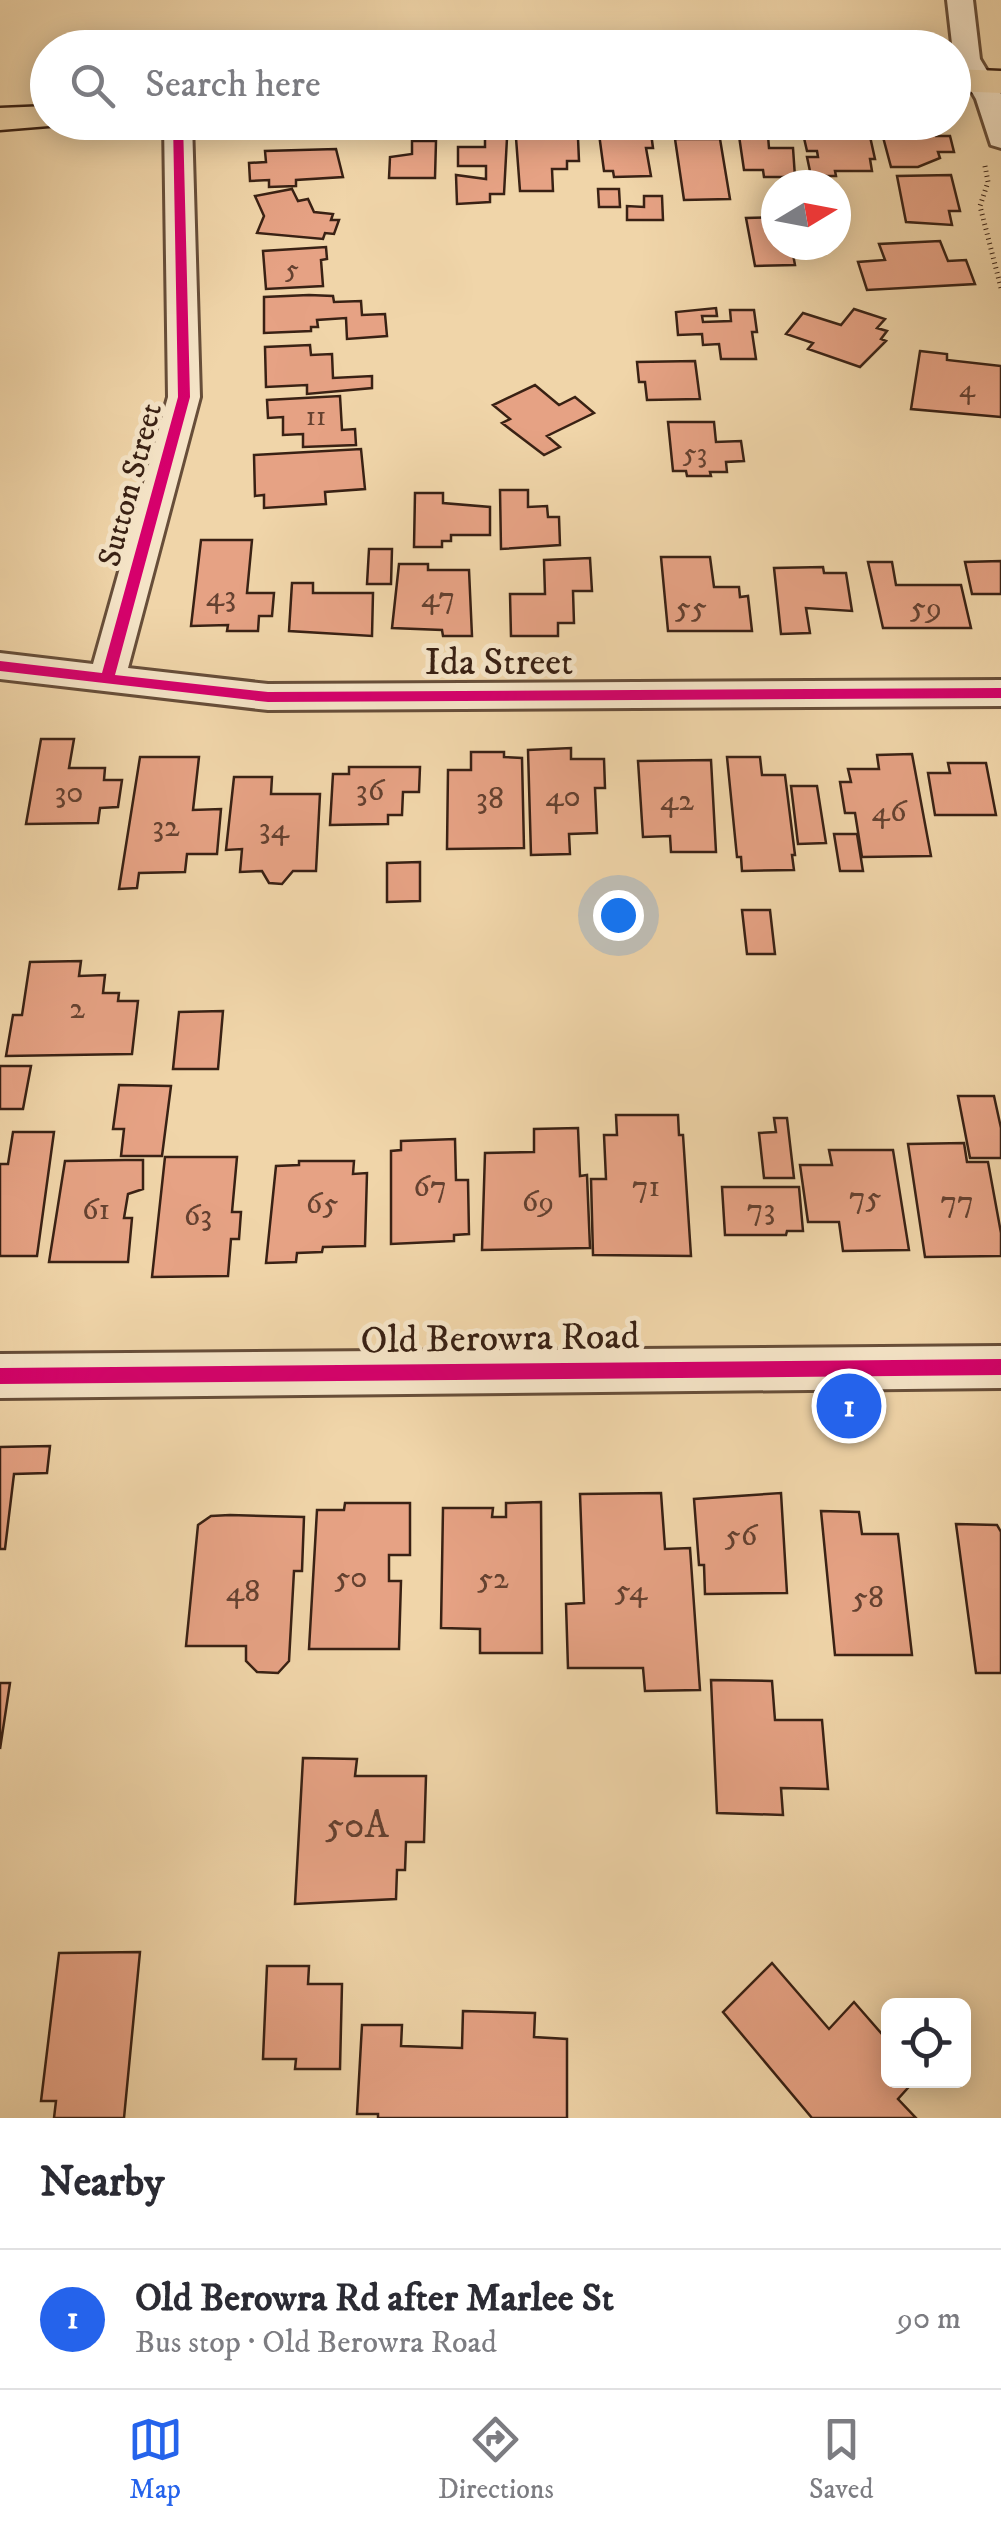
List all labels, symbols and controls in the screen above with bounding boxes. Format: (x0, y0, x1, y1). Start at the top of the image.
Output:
search box (30, 30, 971, 140)
icon: search (65, 58, 120, 113)
text: Search here (145, 61, 321, 109)
north arrow (761, 170, 851, 260)
house number: 5 (285, 252, 299, 287)
house number: 4 (959, 371, 976, 406)
street label: Sutton Street (90, 399, 172, 571)
house number: 11 (306, 399, 326, 434)
house number: 53 (683, 436, 707, 471)
house number: 43 (206, 577, 236, 617)
house number: 47 (421, 578, 455, 618)
house number: 55 (675, 588, 707, 628)
house number: 59 (910, 588, 942, 628)
street label: Ida Street (425, 639, 573, 687)
house number: 36 (356, 771, 386, 811)
house number: 30 (54, 773, 84, 813)
house number: 40 (545, 777, 581, 817)
house number: 38 (476, 779, 504, 819)
house number: 42 (660, 781, 694, 821)
house number: 46 (871, 792, 908, 832)
house number: 32 (152, 807, 180, 847)
house number: 34 (259, 809, 290, 849)
your location (593, 890, 644, 941)
house number: 2 (69, 989, 85, 1029)
house number: 67 (413, 1167, 447, 1207)
house number: 71 (632, 1167, 660, 1207)
house number: 75 (849, 1178, 881, 1218)
house number: 69 (522, 1182, 554, 1222)
house number: 77 (940, 1182, 974, 1222)
house number: 65 (306, 1184, 338, 1224)
house number: 61 (82, 1190, 110, 1230)
house number: 73 (747, 1190, 775, 1230)
house number: 63 (184, 1196, 212, 1236)
street label: Old Berowra Road (360, 1313, 640, 1365)
pin: 1 (816, 1368, 882, 1444)
house number: 56 (725, 1516, 759, 1556)
house number: 50 (334, 1558, 368, 1598)
house number: 52 (477, 1559, 509, 1599)
house number: 54 (615, 1571, 648, 1611)
house number: 48 (226, 1572, 260, 1612)
house number: 58 (852, 1578, 884, 1618)
house number: 50A (325, 1802, 390, 1850)
map controls (881, 1998, 971, 2088)
button: locate (881, 1998, 971, 2088)
text: Nearby (40, 2157, 164, 2209)
text: Old Berowra Rd after Marlee St (135, 2275, 614, 2323)
text: 1 (67, 2299, 78, 2339)
text: 90 m (897, 2299, 961, 2339)
text: Bus stop · Old Berowra Road (135, 2323, 497, 2363)
tab: Map (128, 2412, 183, 2507)
tab: Directions (438, 2412, 554, 2507)
tab: Saved (809, 2412, 873, 2507)

